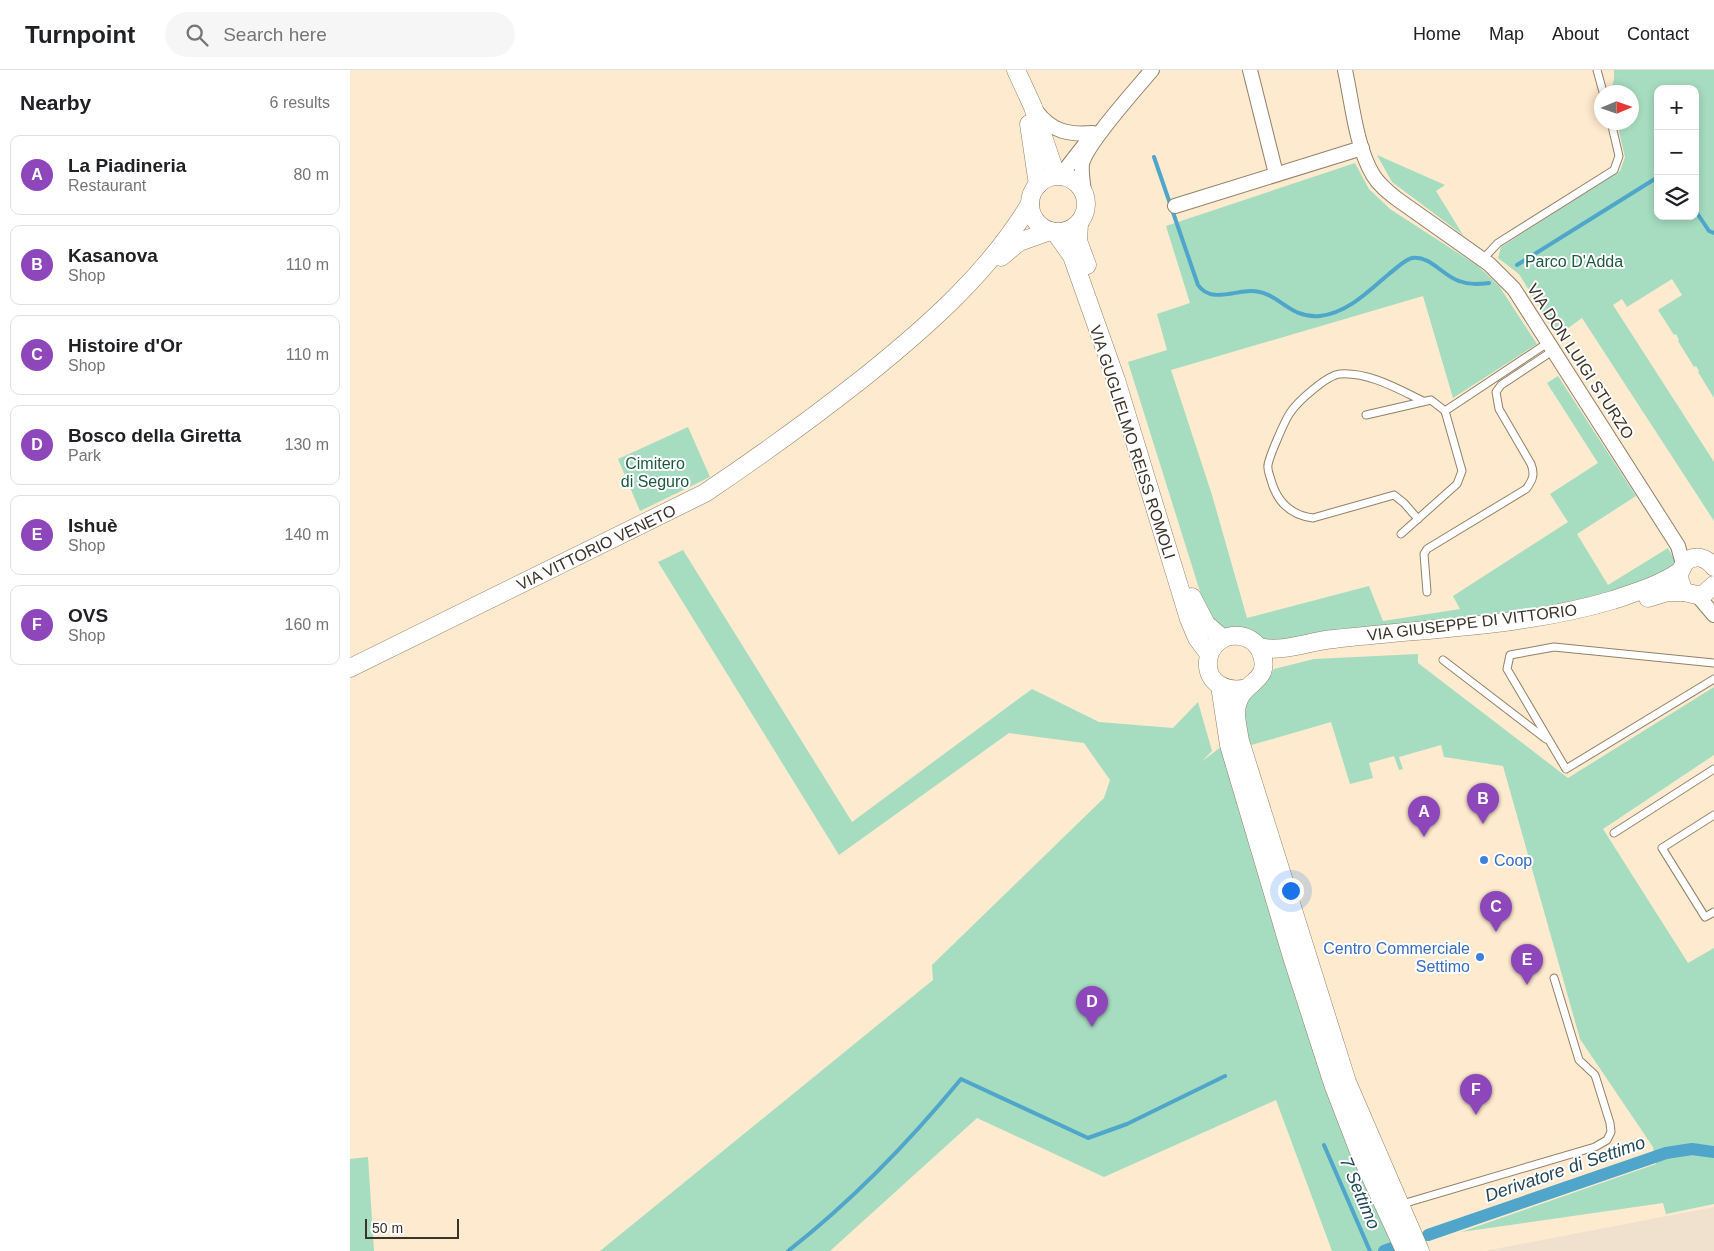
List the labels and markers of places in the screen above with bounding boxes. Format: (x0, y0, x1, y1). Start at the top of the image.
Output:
pin: B (1467, 783, 1499, 824)
pin: A (1408, 796, 1440, 837)
place label: Coop (1494, 852, 1532, 869)
marker: Coop (1478, 854, 1490, 866)
pin: C (1480, 891, 1512, 932)
place label: Centro Commerciale Settimo (1323, 940, 1470, 975)
pin: E (1511, 944, 1543, 985)
marker: Centro Commerciale Settimo (1474, 951, 1486, 963)
pin: D (1076, 986, 1108, 1027)
pin: F (1460, 1074, 1492, 1115)

